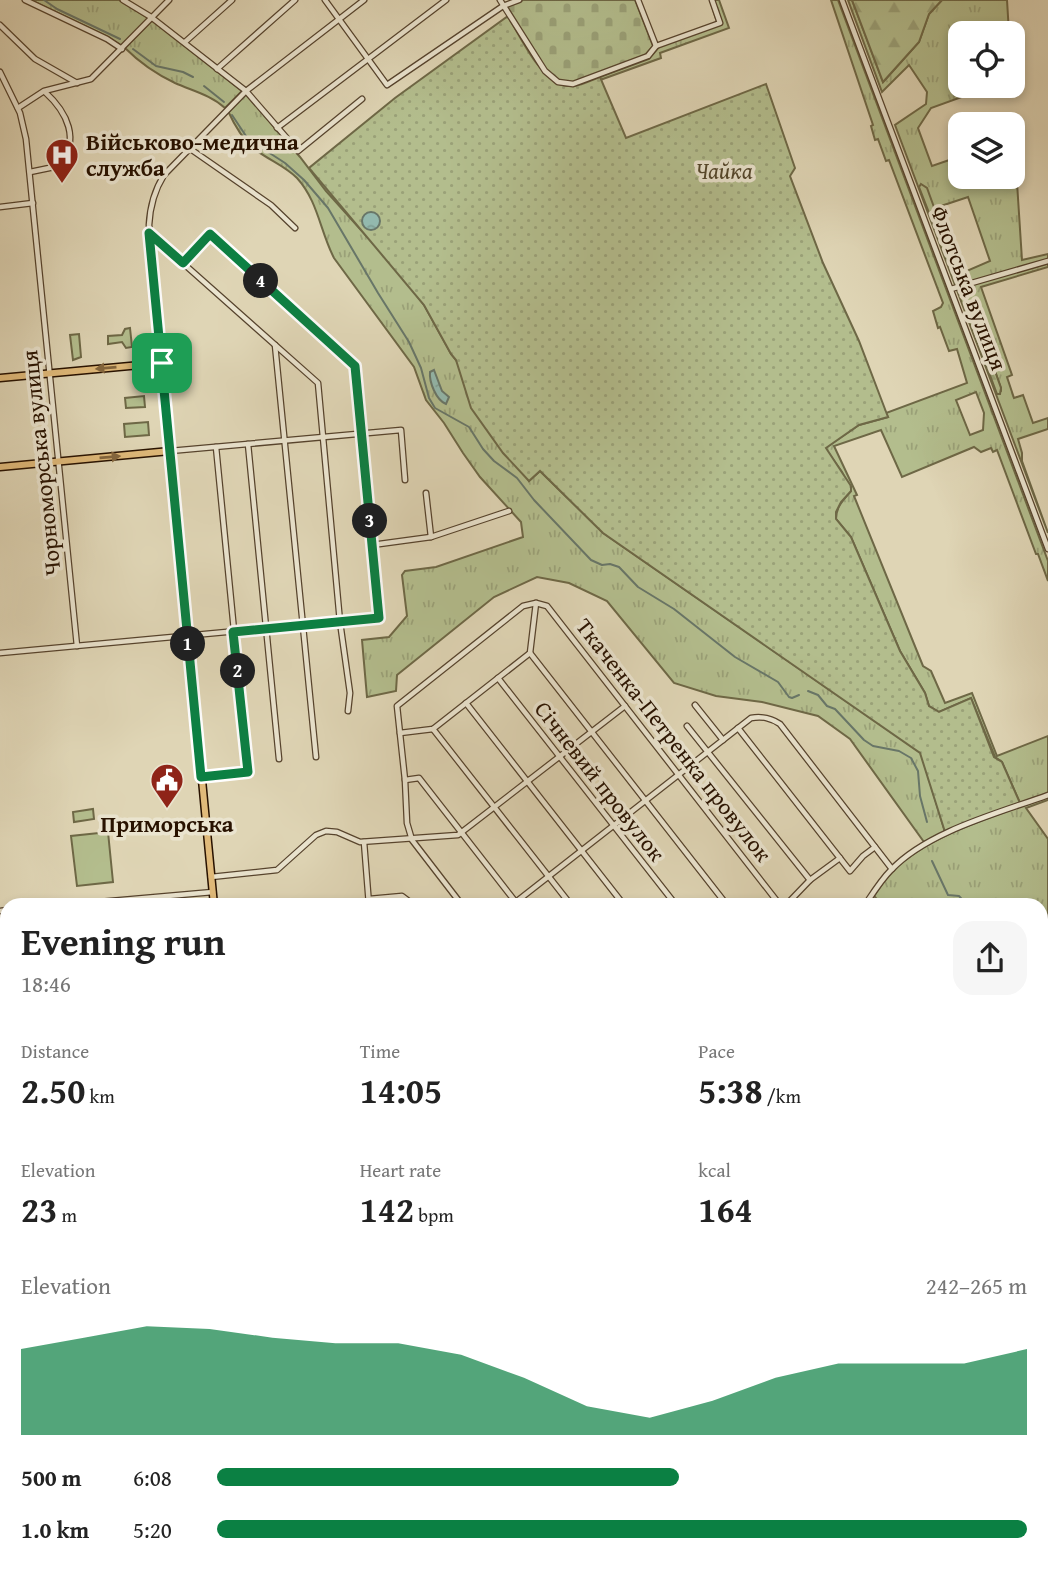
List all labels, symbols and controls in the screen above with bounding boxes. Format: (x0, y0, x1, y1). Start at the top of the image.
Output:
map controls (948, 21, 1025, 189)
button: locate (948, 21, 1025, 98)
button: layers (948, 112, 1025, 189)
place label: Військово-медична служба (86, 125, 299, 184)
hospital icon: Військово-медична служба (43, 136, 81, 185)
park label: Чайка (695, 154, 753, 187)
street label: Флотська вулиця (923, 201, 1016, 375)
pin: 4 (244, 264, 278, 298)
text: 4 (256, 266, 265, 294)
pin (132, 333, 192, 393)
icon: arrive (143, 344, 181, 382)
street label: Чорноморська вулиця (12, 348, 69, 578)
one-way arrow (95, 363, 117, 374)
one-way arrow (100, 451, 122, 462)
pin: 3 (352, 504, 388, 538)
text: 3 (365, 506, 374, 534)
street label: Ткаченка-Петренка провулок (569, 611, 780, 868)
pin: 1 (170, 626, 206, 662)
text: 1 (183, 629, 192, 657)
pin: 2 (220, 654, 256, 688)
text: 2 (233, 656, 242, 684)
street label: Січневий провулок (527, 693, 674, 868)
public building icon: Приморська (148, 761, 186, 810)
place label: Приморська (100, 807, 234, 840)
text: Evening run (21, 913, 225, 969)
button: share (953, 921, 1027, 995)
text: 18:46 (21, 967, 71, 1000)
text: Distance (21, 1037, 89, 1065)
text: Time (360, 1037, 400, 1065)
text: Pace (698, 1037, 735, 1065)
text: 2.50 (21, 1065, 85, 1116)
text: 14:05 (360, 1065, 442, 1116)
text: 5:38 (698, 1065, 763, 1116)
text: km (85, 1082, 115, 1110)
text: /km (763, 1082, 801, 1110)
text: Elevation (21, 1156, 95, 1184)
text: Heart rate (360, 1156, 441, 1184)
text: kcal (698, 1156, 731, 1184)
text: 23 (21, 1184, 57, 1235)
text: 142 (360, 1184, 414, 1235)
text: 164 (698, 1184, 753, 1235)
text: m (57, 1201, 77, 1229)
text: bpm (414, 1201, 454, 1229)
text: Elevation (21, 1269, 111, 1302)
text: 242–265 m (926, 1269, 1027, 1302)
text: 500 m (21, 1461, 82, 1494)
text: 6:08 (133, 1461, 172, 1494)
text: 1.0 km (21, 1513, 89, 1546)
text: 5:20 (133, 1513, 172, 1546)

